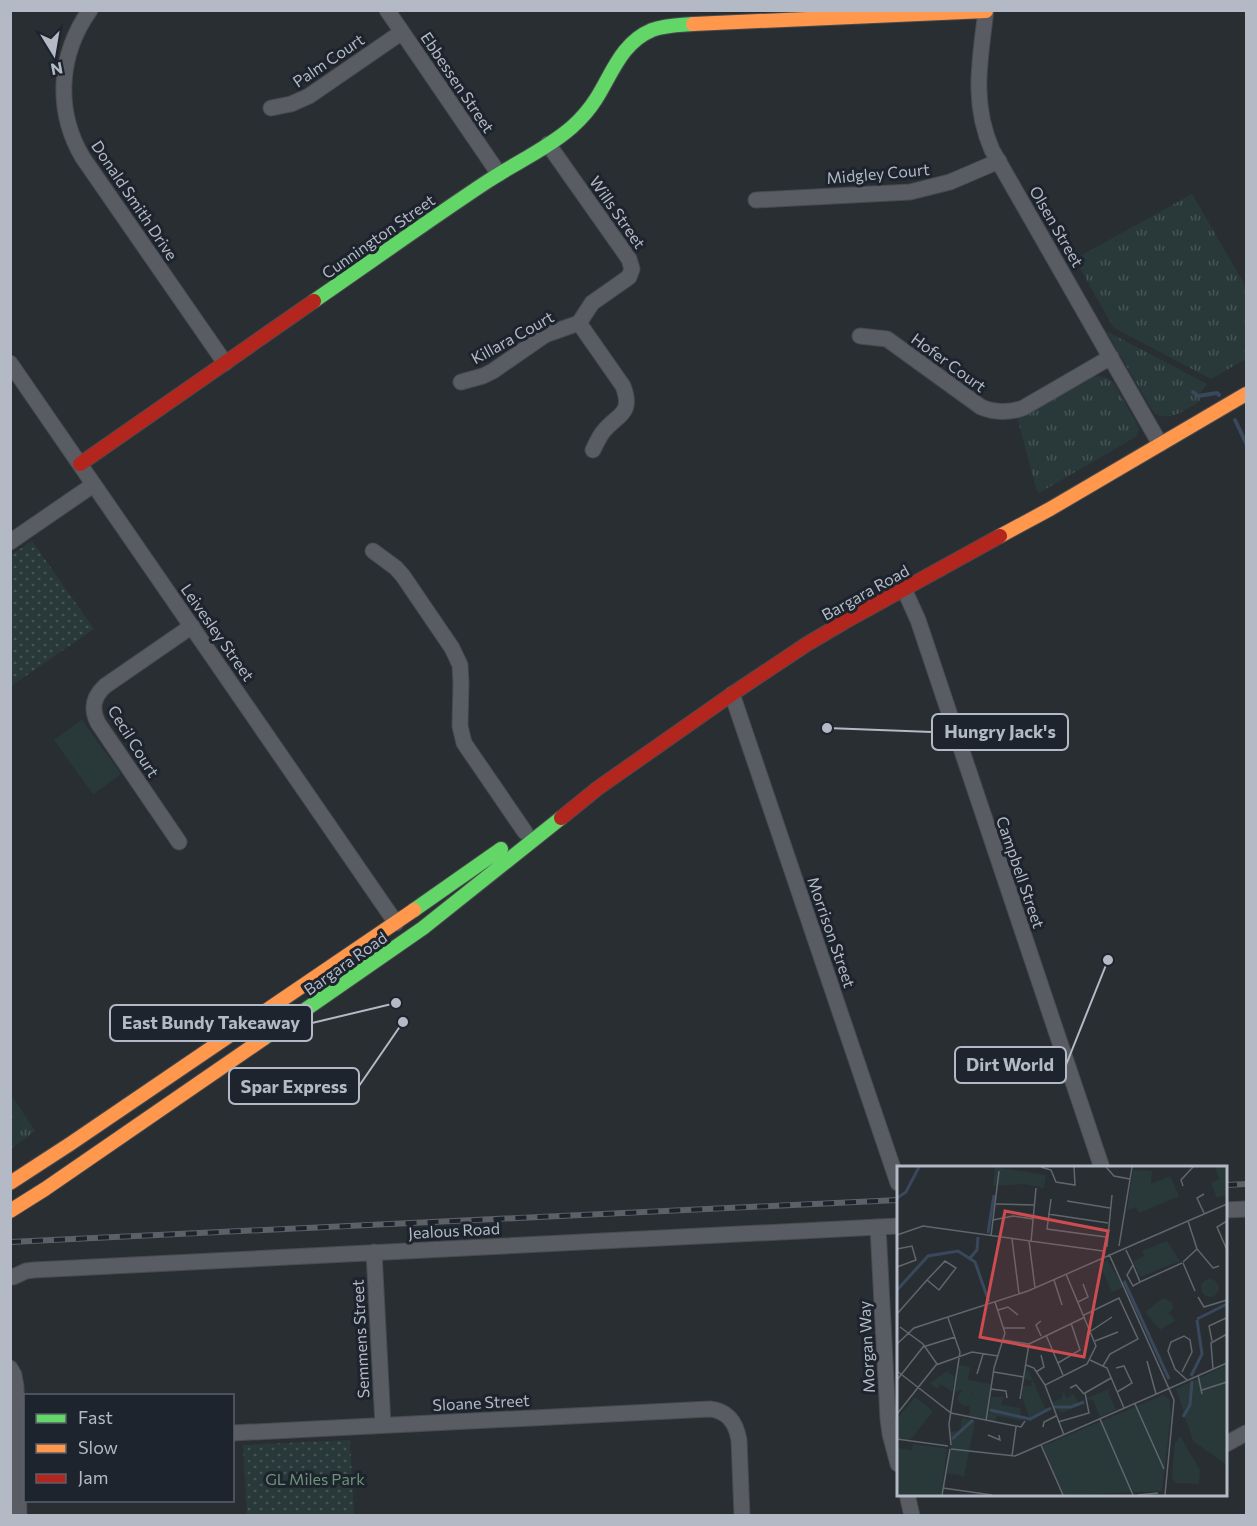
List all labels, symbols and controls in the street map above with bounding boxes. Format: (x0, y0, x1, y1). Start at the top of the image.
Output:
north arrow (24, 24, 84, 84)
street label: Ebbessen Street (417, 28, 499, 136)
street label: Palm Court (289, 29, 368, 91)
text: N (49, 59, 65, 80)
street label: Donald Smith Drive (88, 137, 182, 263)
street label: Midgley Court (826, 159, 931, 187)
street label: Wills Street (586, 172, 650, 252)
street label: Olsen Street (1026, 182, 1088, 270)
street label: Cunnington Street (318, 190, 439, 282)
street label: Killara Court (467, 306, 557, 367)
street label: Hofer Court (908, 329, 990, 396)
street label: Bargara Road (818, 560, 912, 624)
street label: Leivesley Street (177, 580, 259, 685)
street label: Cecil Court (104, 702, 164, 781)
callout: Hungry Jack's (932, 714, 1068, 750)
text: Hungry Jack's (944, 720, 1056, 742)
street label: Campbell Street (993, 814, 1049, 931)
street label: Morrison Street (804, 874, 860, 990)
street label: Bargara Road (300, 927, 390, 999)
callout: East Bundy Takeaway (110, 1005, 312, 1041)
text: East Bundy Takeaway (122, 1011, 300, 1033)
callout: Dirt World (955, 1047, 1066, 1083)
text: Dirt World (966, 1053, 1054, 1075)
callout: Spar Express (229, 1068, 359, 1104)
text: Spar Express (241, 1075, 347, 1097)
inset map (897, 1166, 1227, 1496)
street label: Jealous Road (408, 1218, 500, 1242)
street label: Semmens Street (347, 1279, 373, 1399)
street label: Morgan Way (854, 1300, 878, 1394)
street label: Sloane Street (432, 1390, 530, 1414)
legend (24, 1394, 234, 1502)
text: Fast (78, 1406, 113, 1428)
text: Slow (78, 1436, 118, 1458)
text: Jam (78, 1466, 108, 1488)
park label: GL Miles Park (265, 1469, 365, 1488)

